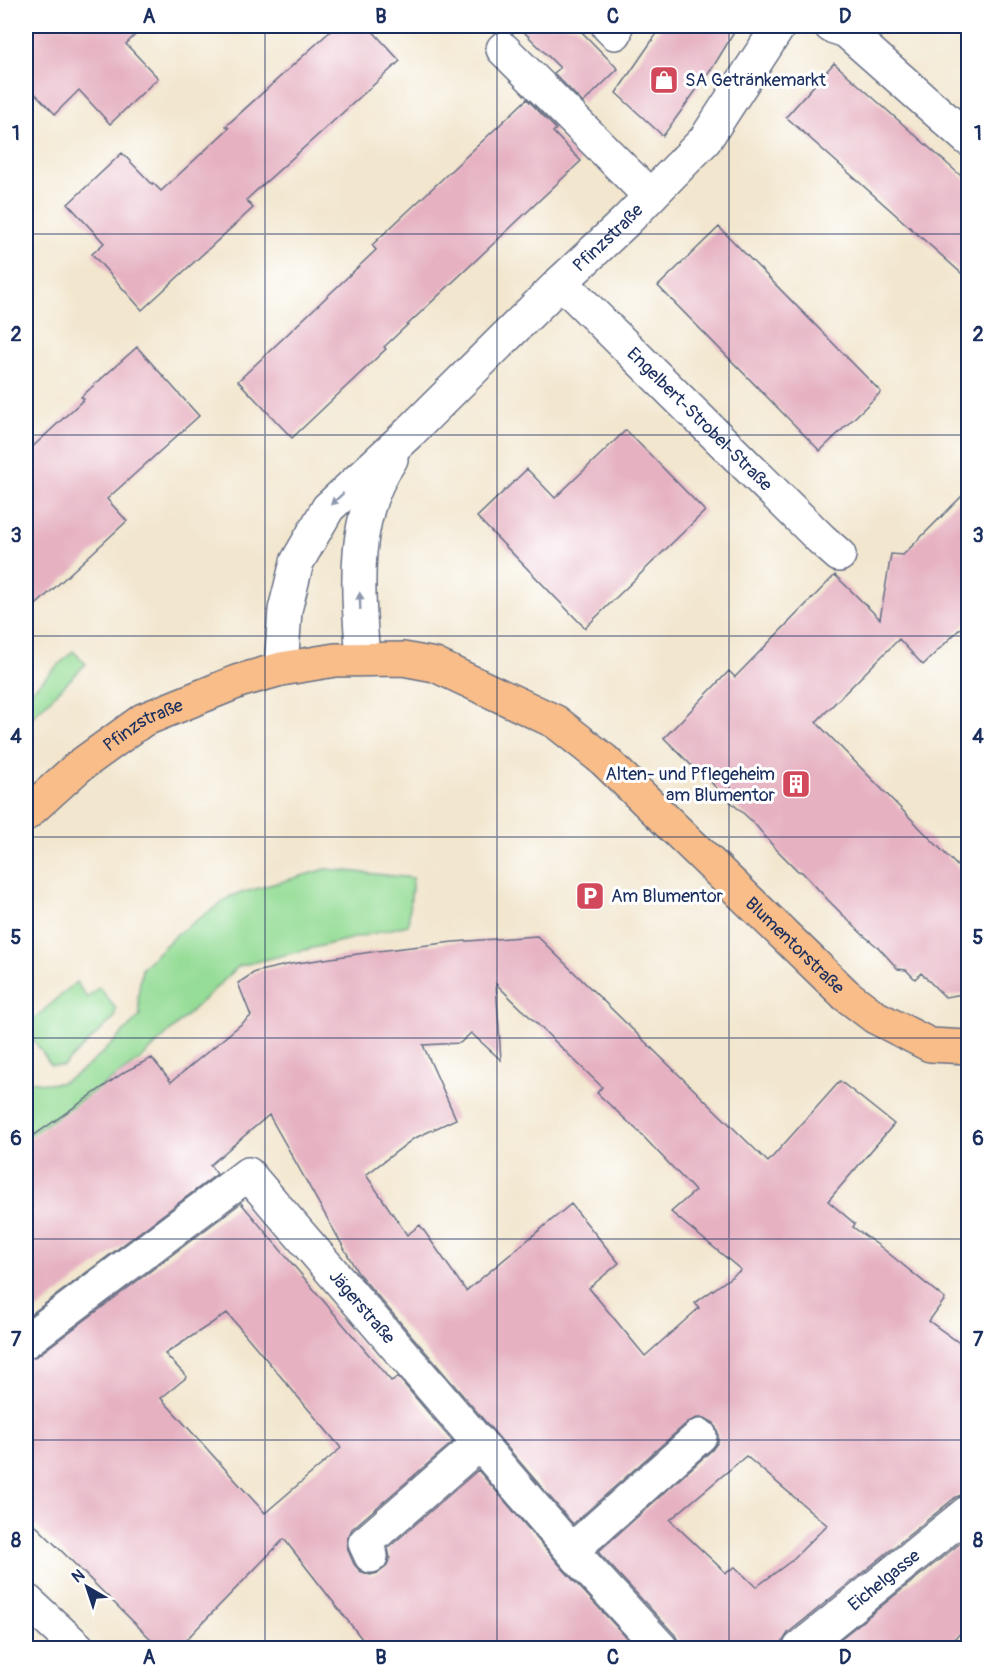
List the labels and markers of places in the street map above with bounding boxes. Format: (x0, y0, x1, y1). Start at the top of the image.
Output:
shop icon: SA Getränkemarkt (648, 64, 680, 96)
place label: SA Getränkemarkt (685, 69, 827, 92)
place label: Alten- und Pflegeheim am Blumentor (605, 763, 776, 807)
building icon: Alten- und Pflegeheim am Blumentor (780, 768, 812, 800)
parking icon: Am Blumentor (574, 880, 606, 912)
place label: Am Blumentor (611, 885, 724, 908)

